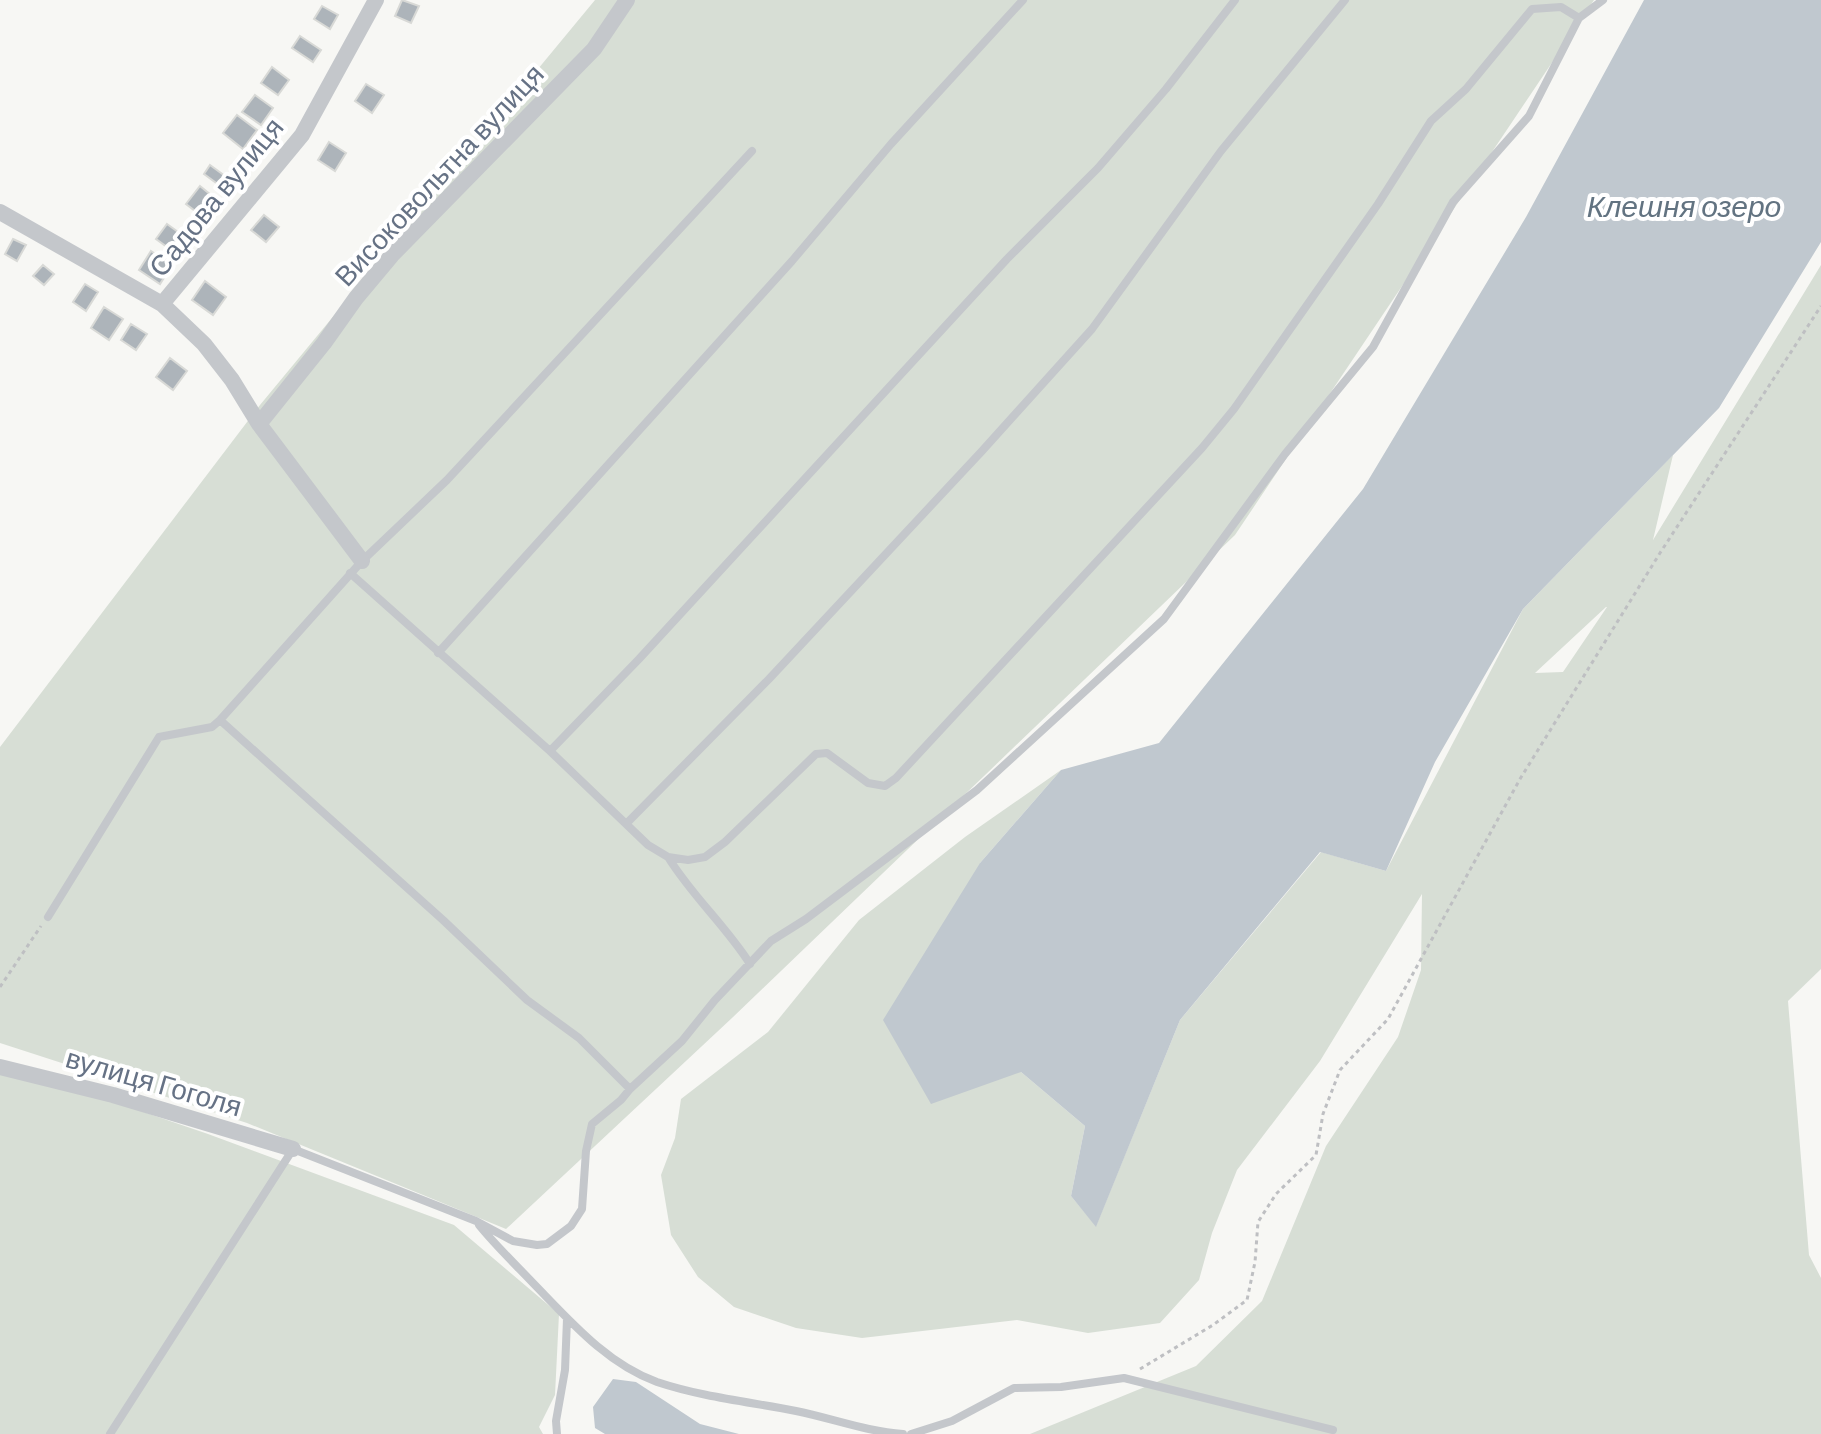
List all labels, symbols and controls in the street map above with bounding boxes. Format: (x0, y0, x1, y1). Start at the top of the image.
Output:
street label: Високовольтна вулиця (327, 56, 550, 292)
street label: Садова вулиця (141, 110, 290, 283)
water label: Клешня озеро (1587, 187, 1781, 223)
street label: вулиця Гоголя (62, 1040, 246, 1122)

